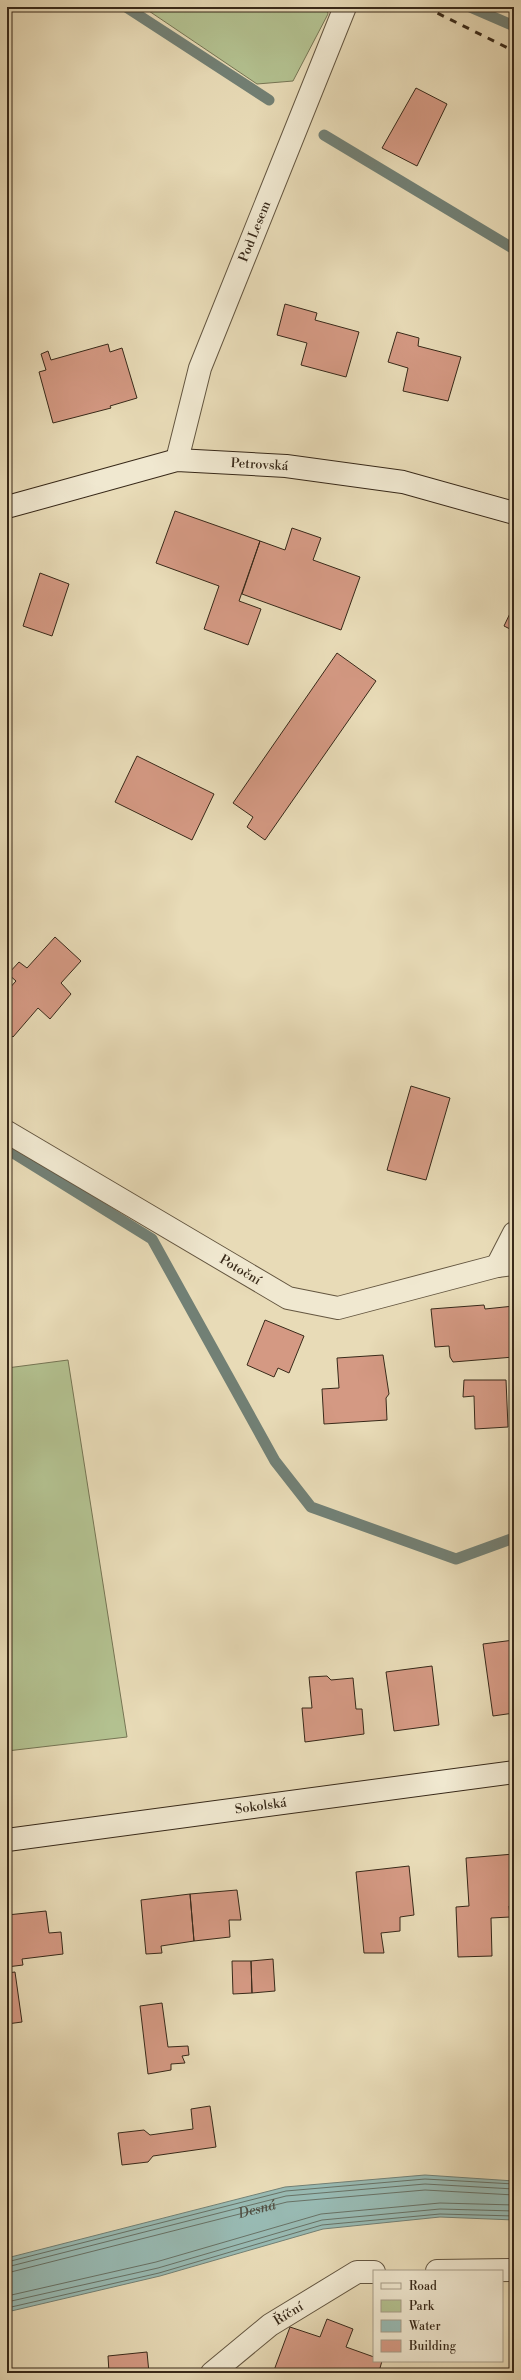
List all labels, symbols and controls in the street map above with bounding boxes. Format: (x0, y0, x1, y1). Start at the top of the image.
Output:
street label: Pod Lesem (235, 198, 274, 264)
street label: Petrovská (230, 455, 289, 474)
street label: Potoční (217, 1251, 265, 1289)
street label: Sokolská (234, 1795, 288, 1817)
water label: Desná (235, 2196, 278, 2223)
legend (373, 2270, 503, 2362)
text: Road (409, 2279, 437, 2294)
street label: Říční (270, 2298, 307, 2329)
text: Park (409, 2299, 435, 2314)
text: Water (408, 2319, 441, 2334)
text: Building (408, 2339, 457, 2354)

